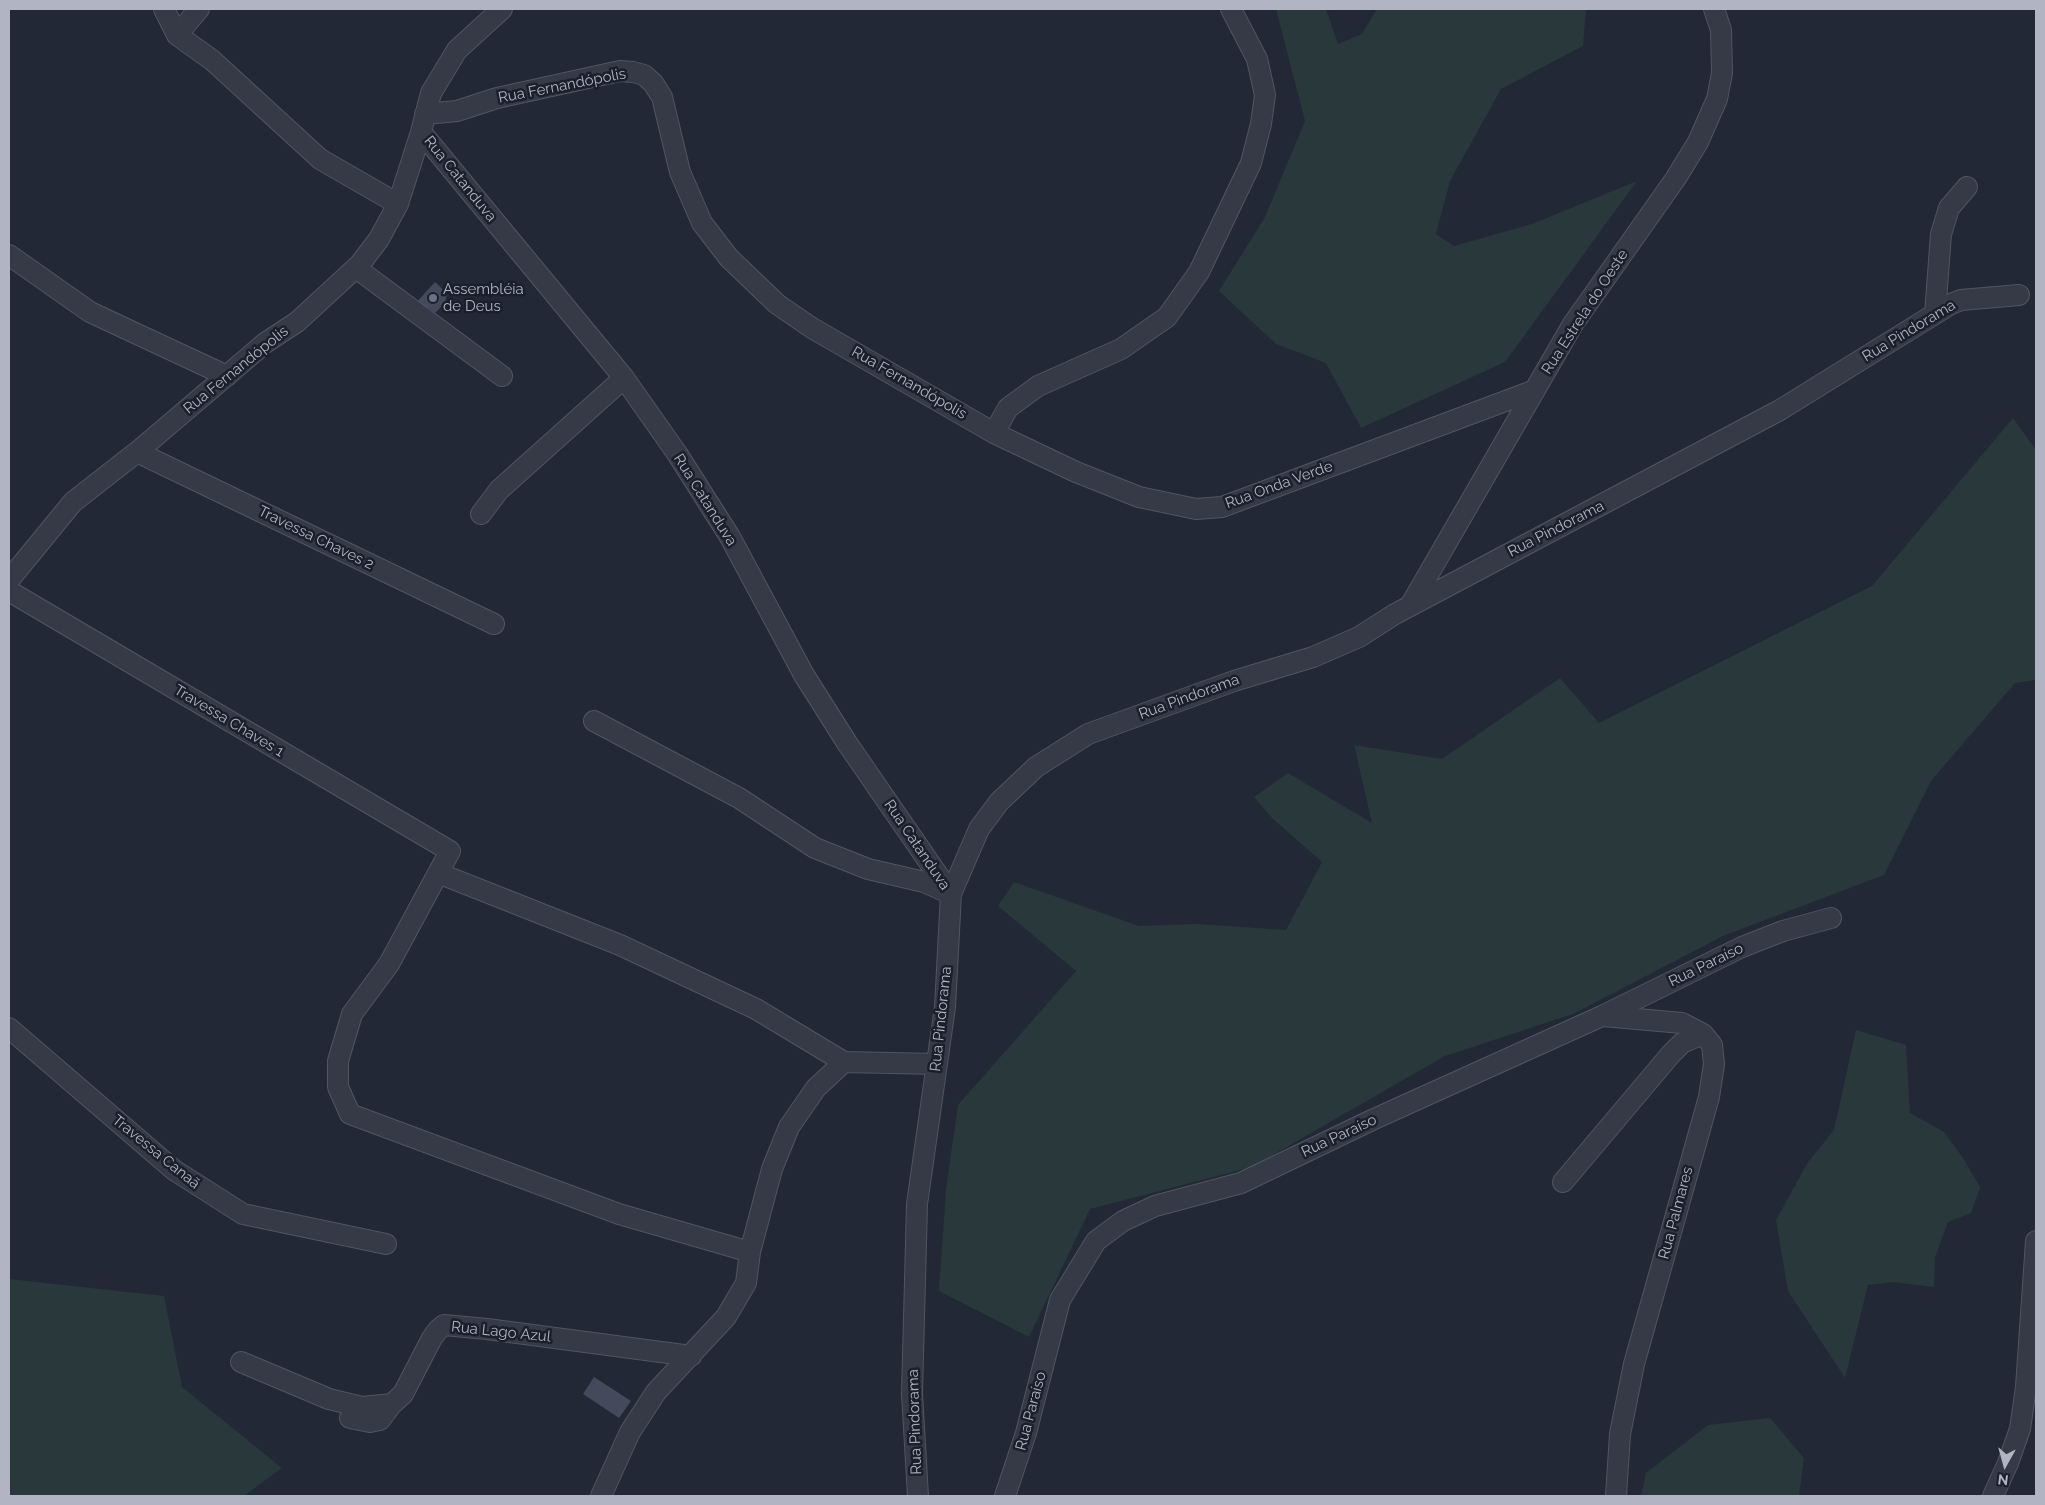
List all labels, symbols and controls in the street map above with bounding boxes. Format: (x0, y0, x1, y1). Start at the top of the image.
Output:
street label: Rua Fernandópolis (497, 65, 627, 107)
street label: Rua Catanduva (420, 132, 500, 226)
street label: Rua Estrela do Oeste (1538, 246, 1632, 378)
place label: Assembléia de Deus (443, 280, 524, 315)
marker: Assembléia de Deus (427, 292, 439, 304)
street label: Rua Pindorama (1859, 296, 1959, 366)
street label: Rua Fernandópolis (180, 322, 292, 418)
street label: Rua Fernandópolis (848, 343, 970, 423)
street label: Rua Catanduva (670, 451, 740, 549)
street label: Rua Onda Verde (1223, 457, 1335, 513)
street label: Rua Pindorama (1505, 497, 1607, 561)
street label: Travessa Chaves 2 (255, 502, 377, 574)
street label: Rua Pindorama (1136, 670, 1242, 724)
street label: Travessa Chaves 1 (171, 681, 287, 761)
street label: Rua Catanduva (880, 796, 954, 894)
street label: Rua Paraíso (1666, 939, 1746, 991)
street label: Rua Pindorama (927, 966, 955, 1072)
street label: Travessa Canaã (109, 1111, 203, 1193)
street label: Rua Paraíso (1299, 1111, 1379, 1161)
street label: Rua Palmares (1655, 1165, 1697, 1261)
street label: Rua Lago Azul (450, 1318, 552, 1346)
street label: Rua Pindorama (904, 1369, 926, 1475)
street label: Rua Paraíso (1012, 1370, 1050, 1452)
north arrow (1980, 1440, 2030, 1490)
text: N (1997, 1471, 2009, 1488)

